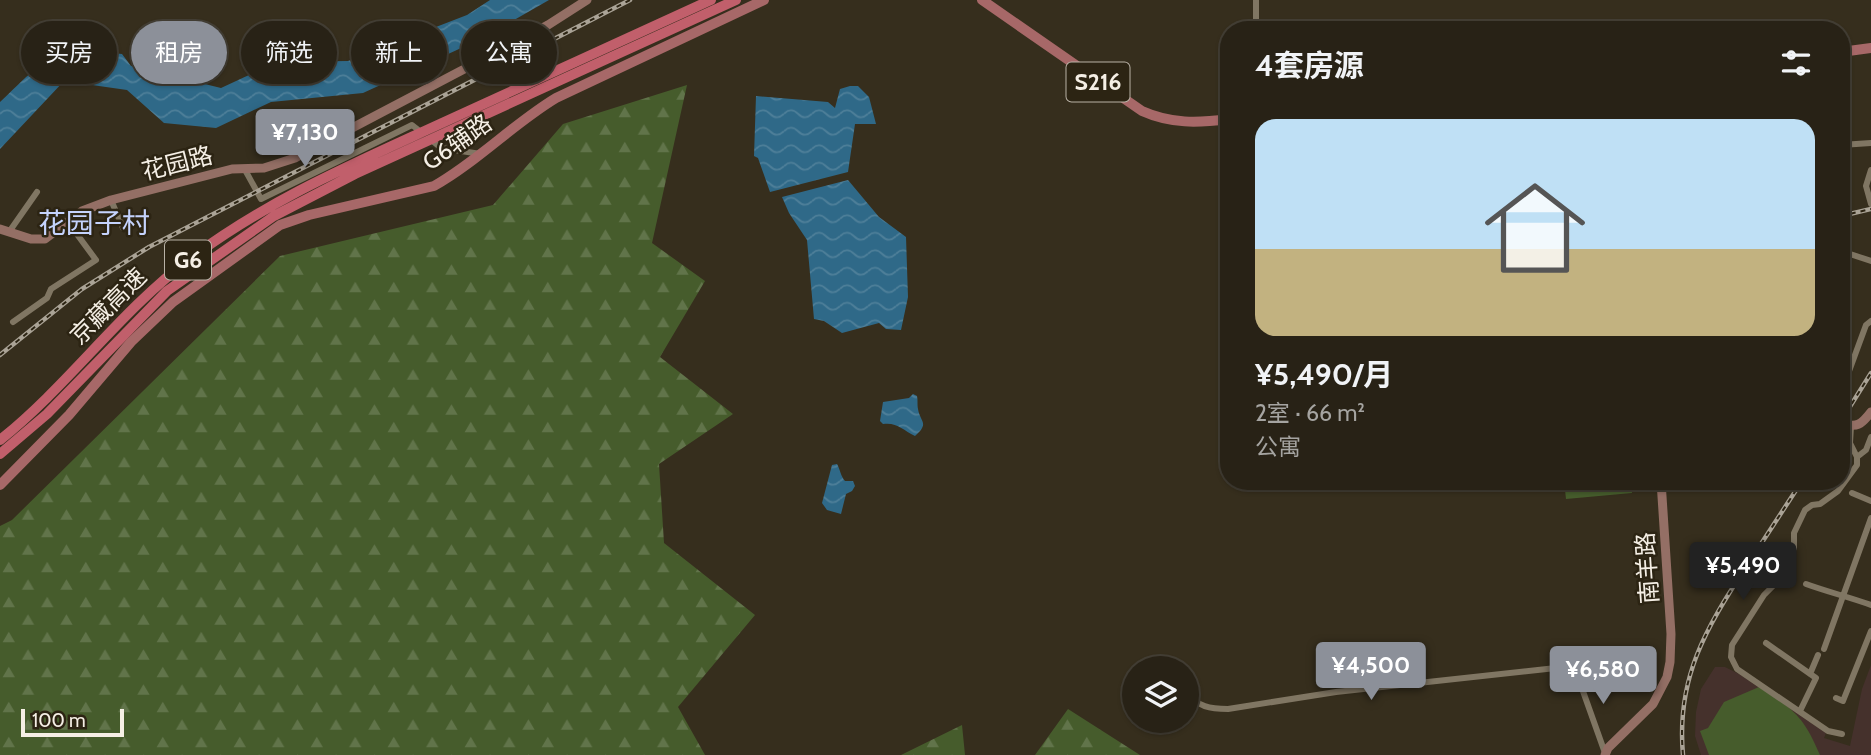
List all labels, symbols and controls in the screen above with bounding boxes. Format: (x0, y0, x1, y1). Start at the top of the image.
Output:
chip: 买房 (21, 21, 117, 84)
chip: 租房 (131, 21, 227, 84)
chip: 筛选 (241, 21, 337, 84)
chip: 新上 (351, 21, 447, 84)
chip: 公寓 (461, 21, 557, 84)
icon: filters (1777, 44, 1815, 82)
text: 4套房源 (1255, 47, 1364, 84)
road number: S216 (1066, 62, 1130, 102)
street label: G6辅路 (417, 108, 497, 176)
pin: ¥7,130 (248, 110, 362, 169)
text: ¥7,130 (272, 118, 338, 146)
street label: 花园路 (139, 140, 215, 186)
icon: home (1472, 165, 1598, 291)
district label: 花园子村 (38, 206, 150, 240)
road number: G6 (165, 241, 211, 280)
street label: 京藏高速 (64, 262, 152, 350)
text: ¥5,490/月 (1255, 356, 1393, 393)
text: 2室 · 66 m² (1255, 399, 1365, 427)
text: 公寓 (1255, 433, 1301, 461)
street label: 南羊路 (1630, 531, 1664, 605)
pin: ¥5,490 (1686, 542, 1800, 602)
text: ¥5,490 (1705, 551, 1781, 579)
pin: ¥4,500 (1314, 642, 1428, 702)
pin: ¥6,580 (1546, 646, 1660, 706)
text: ¥4,500 (1332, 651, 1410, 679)
text: ¥6,580 (1566, 655, 1640, 683)
map controls (1122, 656, 1199, 733)
button: layers (1122, 656, 1199, 733)
scale bar (21, 706, 124, 738)
text: 100 m (32, 709, 86, 732)

